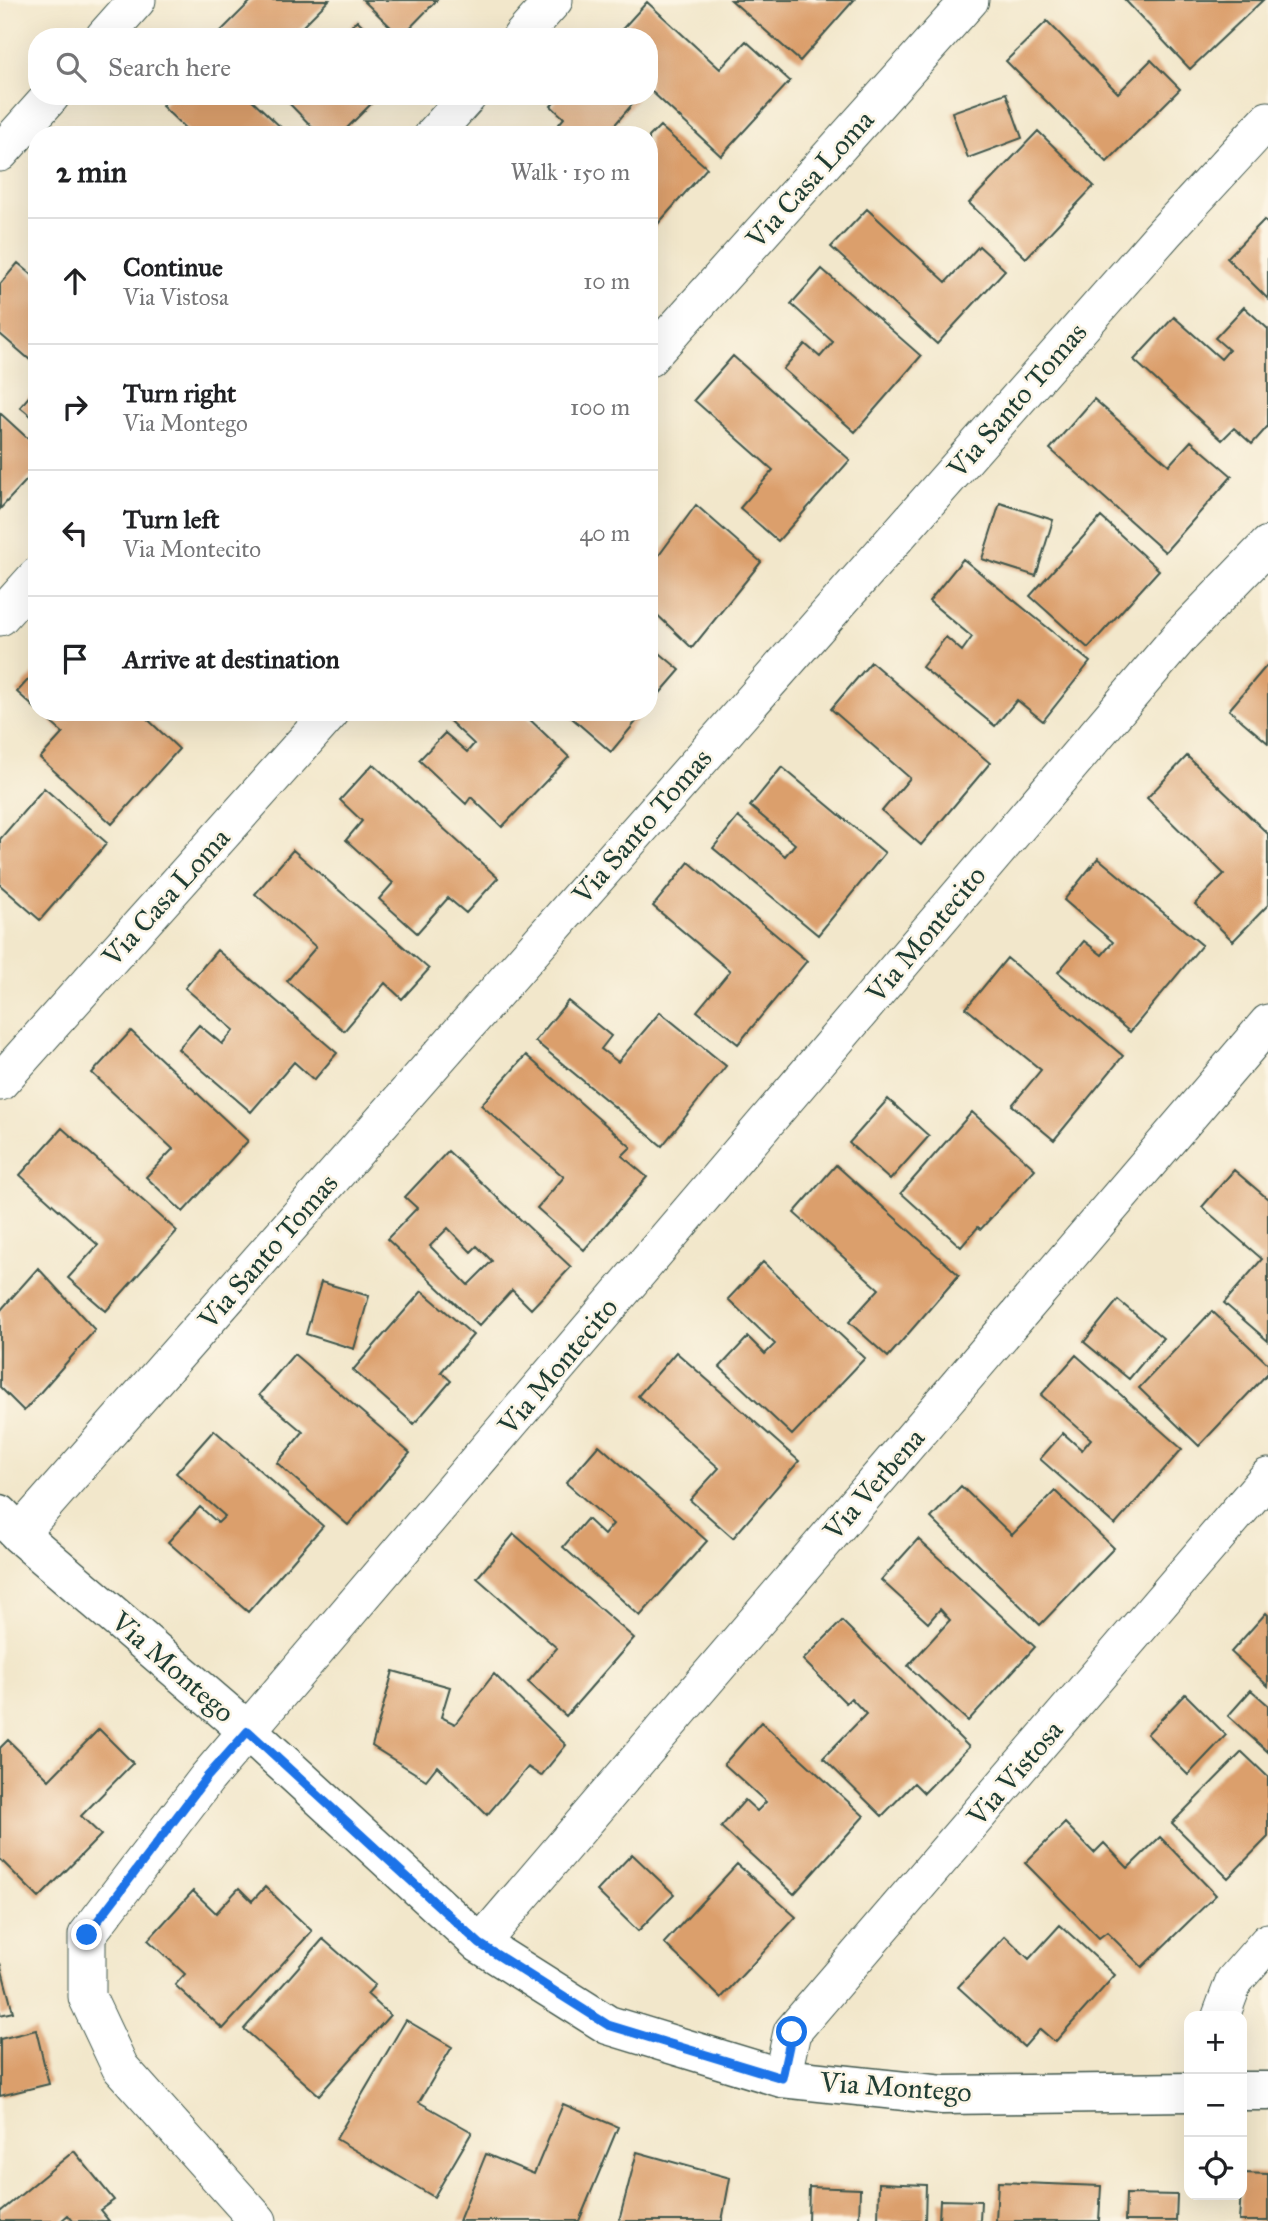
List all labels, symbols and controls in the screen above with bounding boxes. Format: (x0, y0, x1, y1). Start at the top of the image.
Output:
search box (28, 28, 658, 105)
icon: search (52, 48, 90, 86)
text: Search here (108, 51, 231, 83)
street label: Via Casa Loma (738, 102, 881, 256)
text: 2 min (56, 154, 127, 190)
text: Walk · 150 m (510, 158, 630, 186)
text: Continue (123, 251, 223, 283)
icon: ahead (56, 262, 94, 300)
text: 10 m (583, 267, 630, 295)
text: Via Vistosa (123, 283, 229, 311)
street label: Via Santo Tomas (939, 315, 1094, 486)
text: Turn right (123, 377, 236, 409)
icon: right (56, 388, 94, 426)
text: 100 m (570, 393, 630, 421)
text: Via Montego (123, 409, 248, 437)
text: Turn left (123, 503, 219, 535)
icon: left (56, 514, 94, 552)
text: 40 m (580, 519, 630, 547)
text: Via Montecito (123, 535, 261, 563)
icon: arrive (56, 640, 94, 678)
text: Arrive at destination (123, 643, 340, 675)
street label: Via Santo Tomas (564, 741, 719, 912)
street label: Via Casa Loma (94, 820, 237, 974)
street label: Via Montecito (858, 858, 993, 1010)
street label: Via Santo Tomas (190, 1166, 345, 1337)
street label: Via Montecito (490, 1290, 625, 1442)
street label: Via Verbena (815, 1421, 932, 1548)
street label: Via Montego (103, 1603, 242, 1730)
street label: Via Vistosa (959, 1713, 1071, 1834)
route end (71, 1919, 102, 1950)
map controls (1184, 2011, 1247, 2200)
button: + (1184, 2011, 1247, 2074)
route start (776, 2016, 807, 2047)
street label: Via Montego (818, 2064, 973, 2110)
button: − (1184, 2074, 1247, 2137)
button: locate (1184, 2137, 1247, 2200)

